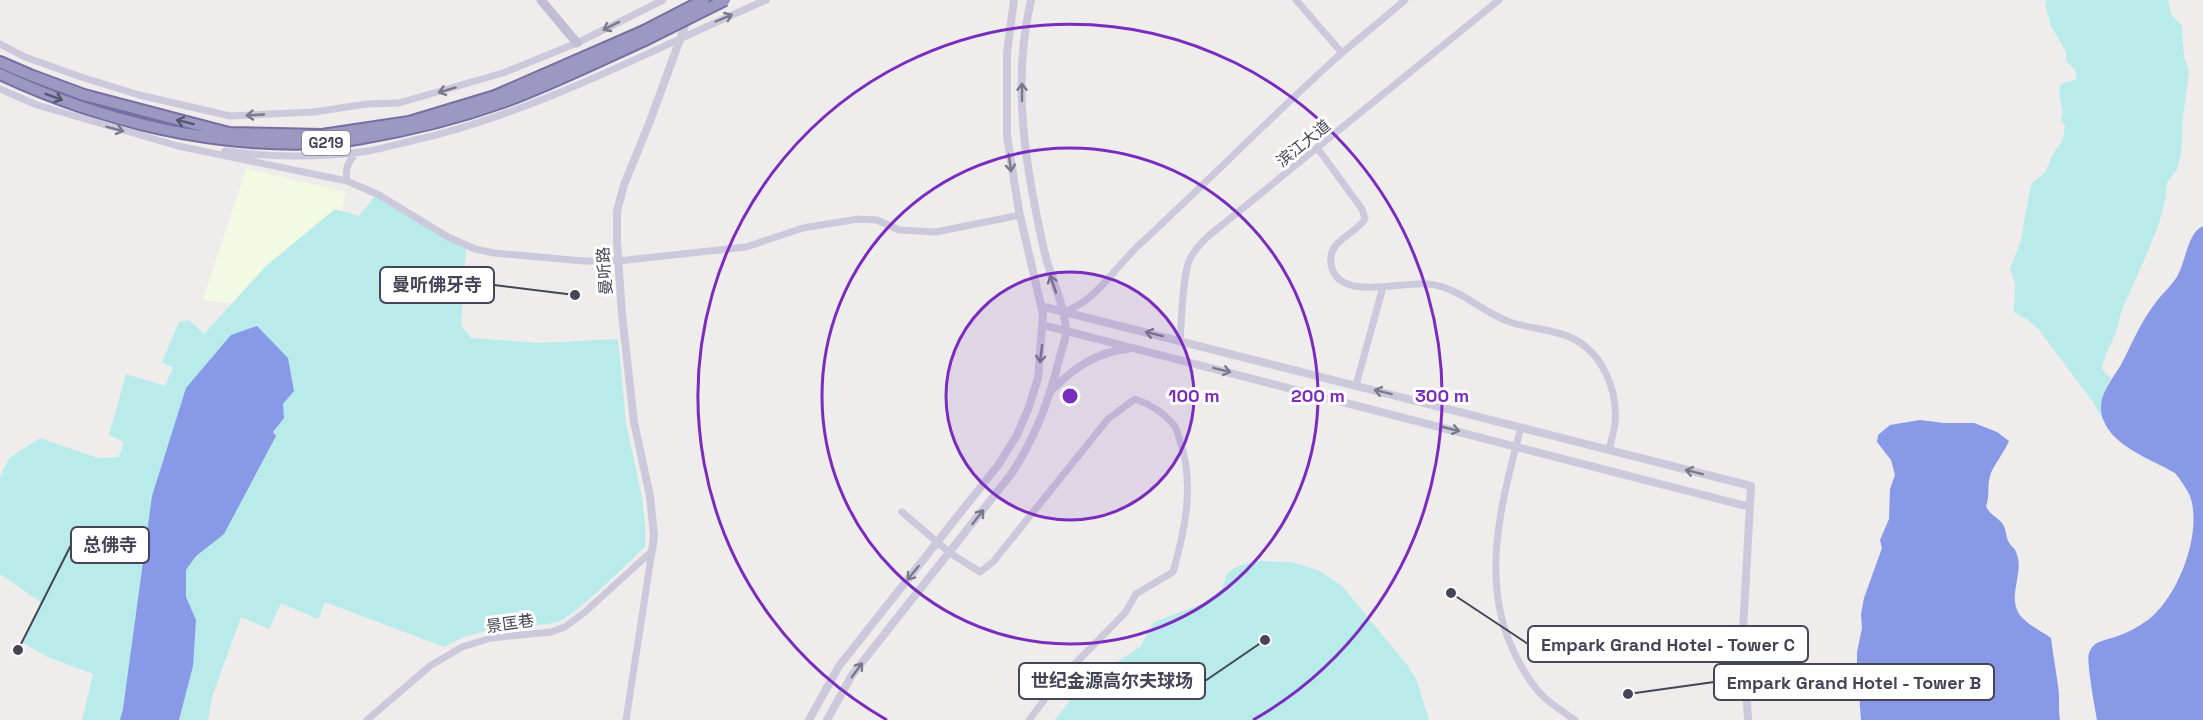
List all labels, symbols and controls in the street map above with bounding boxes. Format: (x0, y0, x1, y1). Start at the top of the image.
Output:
one-way arrow (714, 12, 733, 23)
one-way arrow (602, 21, 620, 33)
one-way arrow (1016, 83, 1028, 103)
one-way arrow (438, 85, 457, 96)
one-way arrow (44, 92, 63, 103)
one-way arrow (245, 109, 265, 120)
street label: 滨江大道 (1272, 115, 1335, 172)
one-way arrow (176, 116, 195, 128)
one-way arrow (105, 123, 124, 135)
road number: G219 (302, 131, 350, 155)
one-way arrow (1005, 152, 1016, 172)
street label: 曼听路 (592, 246, 617, 296)
callout: 曼听佛牙寺 (380, 267, 494, 303)
text: 曼听佛牙寺 (392, 273, 482, 296)
one-way arrow (1047, 275, 1058, 294)
one-way arrow (1144, 327, 1163, 339)
one-way arrow (1035, 344, 1046, 363)
one-way arrow (1212, 365, 1231, 377)
text: 100 m (1168, 384, 1220, 407)
text: 200 m (1291, 384, 1345, 407)
text: 300 m (1415, 384, 1469, 407)
centre of rings (1060, 386, 1080, 406)
one-way arrow (1374, 386, 1393, 398)
one-way arrow (1441, 424, 1460, 436)
one-way arrow (1685, 465, 1704, 477)
one-way arrow (971, 509, 984, 525)
callout: 总佛寺 (71, 527, 149, 563)
text: 总佛寺 (83, 533, 137, 556)
one-way arrow (906, 565, 920, 580)
street label: 景匡巷 (485, 610, 535, 637)
callout: Empark Grand Hotel - Tower C (1528, 626, 1808, 662)
text: Empark Grand Hotel - Tower C (1541, 633, 1795, 656)
one-way arrow (851, 662, 863, 678)
callout: 世纪金源高尔夫球场 (1019, 663, 1205, 699)
callout: Empark Grand Hotel - Tower B (1714, 664, 1994, 700)
text: 世纪金源高尔夫球场 (1031, 669, 1193, 692)
text: Empark Grand Hotel - Tower B (1727, 671, 1981, 694)

